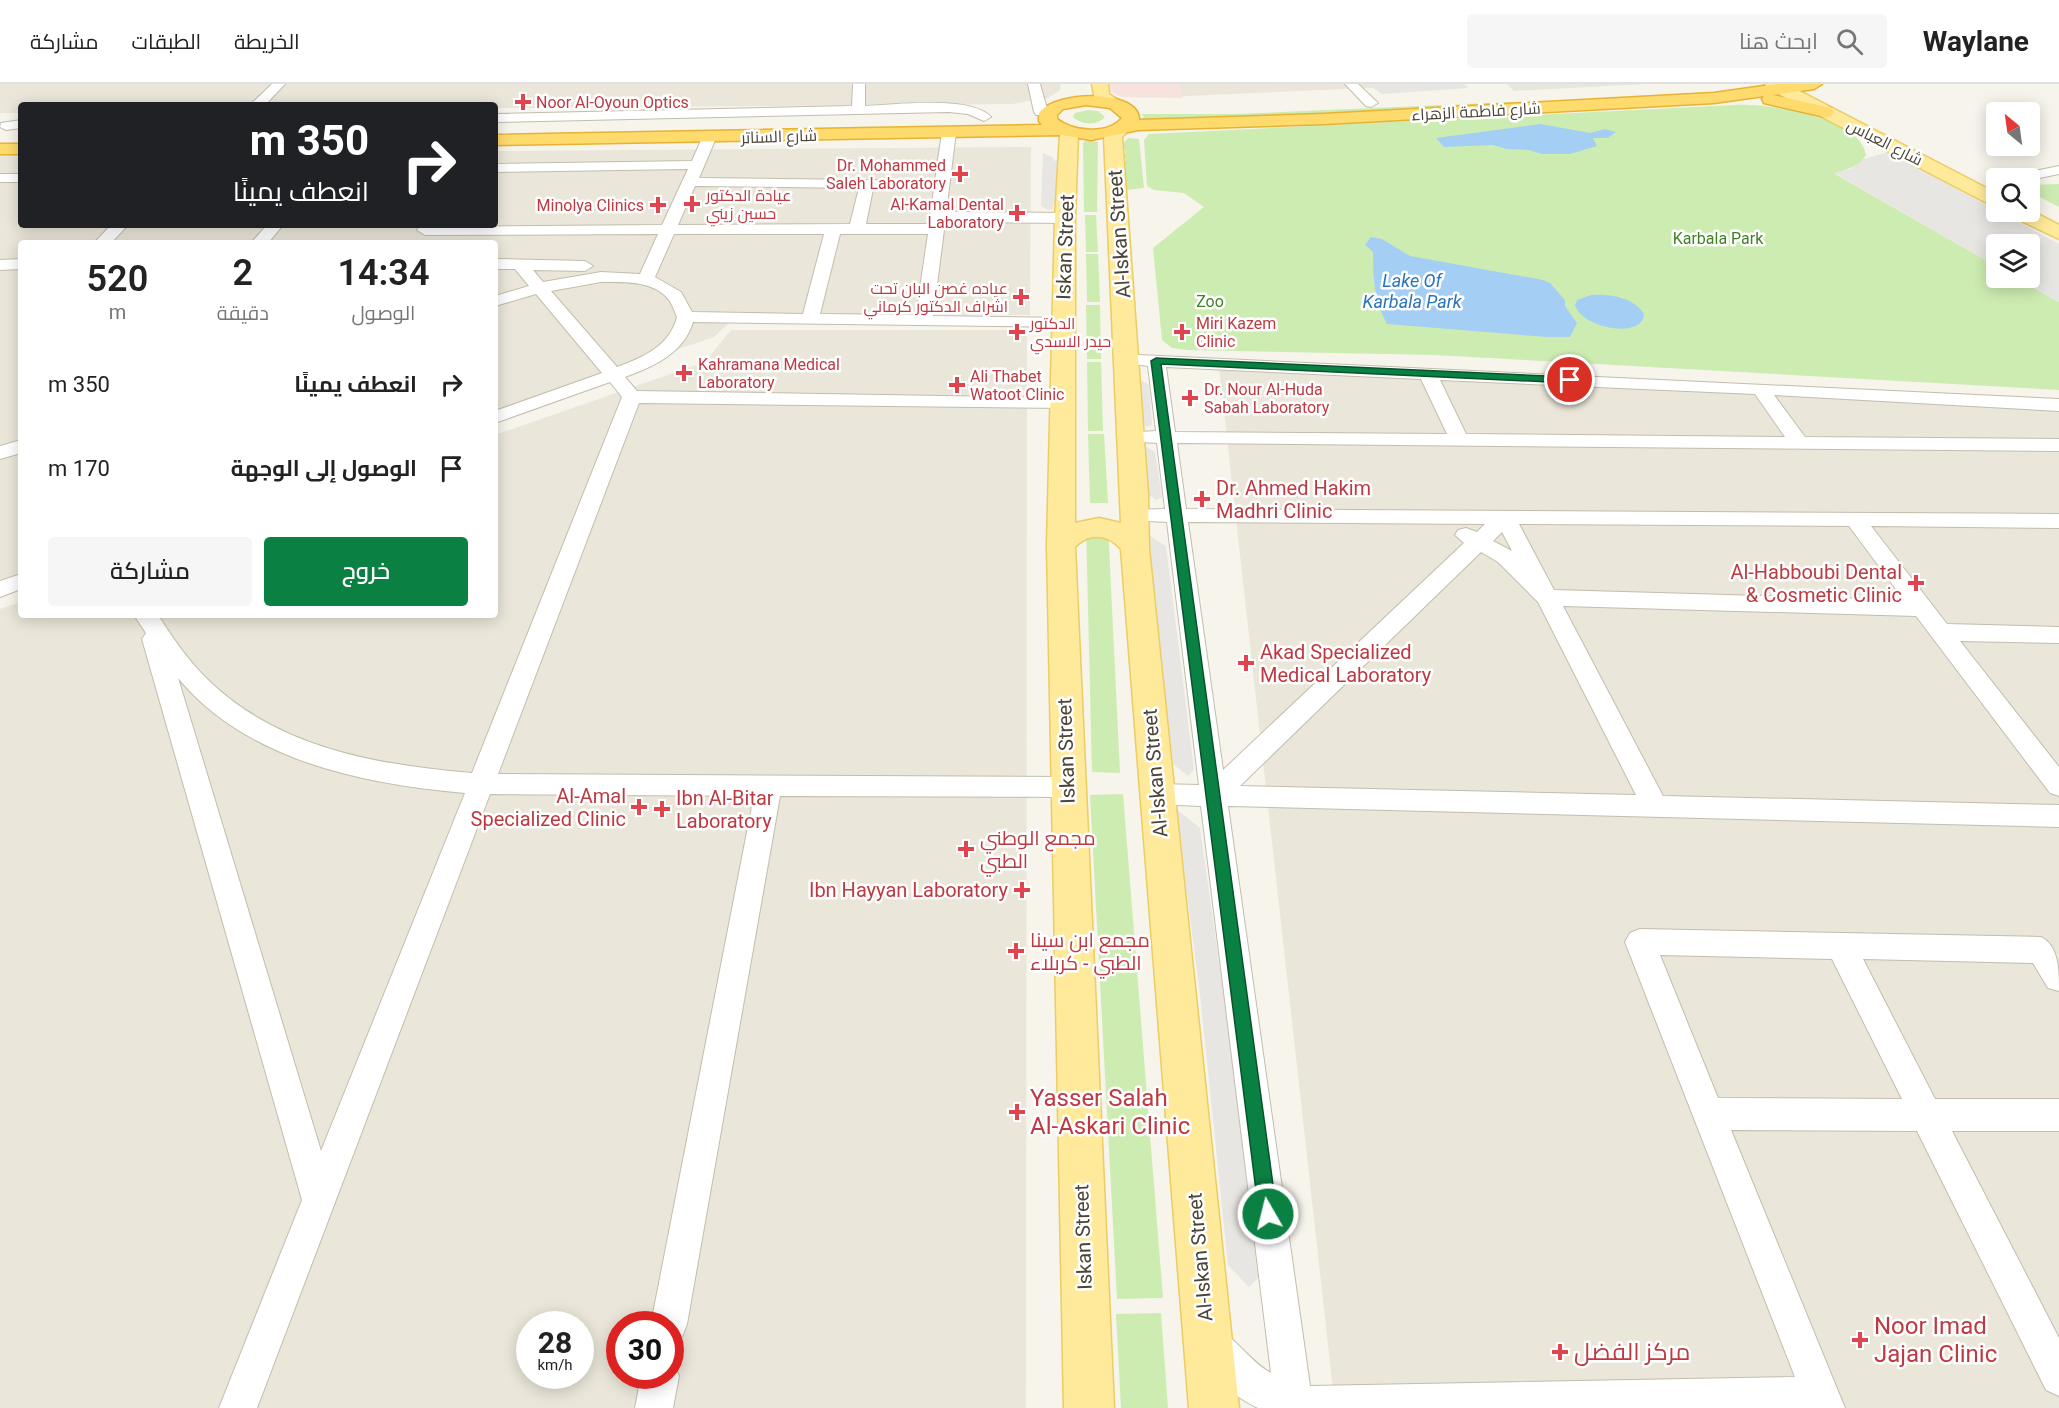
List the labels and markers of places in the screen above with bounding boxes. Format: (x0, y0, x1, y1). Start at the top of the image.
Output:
marker: Noor Al-Oyoun Optics (514, 93, 532, 111)
place label: Noor Al-Oyoun Optics (536, 93, 689, 112)
place label: Dr. Mohammed Saleh Laboratory (826, 156, 946, 193)
marker: Dr. Mohammed Saleh Laboratory (951, 165, 969, 183)
place label: عيادة الدكتور حسين زيني (705, 186, 791, 227)
marker: عيادة الدكتور حسين زيني (683, 195, 701, 213)
place label: Al-Kamal Dental Laboratory (890, 195, 1004, 232)
place label: Minolya Clinics (537, 196, 644, 215)
marker: Minolya Clinics (649, 196, 667, 214)
marker: Al-Kamal Dental Laboratory (1008, 204, 1026, 222)
place label: عياده غصن البان تحت اشراف الدكتور كرماني (864, 279, 1008, 320)
marker: عياده غصن البان تحت اشراف الدكتور كرماني (1012, 288, 1030, 306)
place label: الدكتور حيدر الاسدي (1029, 314, 1111, 355)
place label: Miri Kazem Clinic (1196, 314, 1276, 351)
marker: الدكتور حيدر الاسدي (1008, 323, 1026, 341)
marker: Miri Kazem Clinic (1173, 323, 1191, 341)
pin (1544, 354, 1595, 405)
place label: Kahramana Medical Laboratory (698, 355, 840, 392)
marker: Kahramana Medical Laboratory (675, 364, 693, 382)
place label: Ali Thabet Watoot Clinic (970, 367, 1064, 404)
marker: Ali Thabet Watoot Clinic (948, 376, 966, 394)
place label: Dr. Nour Al-Huda Sabah Laboratory (1204, 380, 1330, 417)
marker: Dr. Nour Al-Huda Sabah Laboratory (1181, 389, 1199, 407)
place label: Dr. Ahmed Hakim Madhri Clinic (1216, 476, 1371, 523)
marker: Dr. Ahmed Hakim Madhri Clinic (1193, 490, 1211, 508)
place label: Al-Habboubi Dental & Cosmetic Clinic (1730, 560, 1902, 607)
marker: Al-Habboubi Dental & Cosmetic Clinic (1907, 574, 1925, 592)
place label: Akad Specialized Medical Laboratory (1260, 640, 1432, 687)
marker: Akad Specialized Medical Laboratory (1237, 654, 1255, 672)
place label: Al-Amal Specialized Clinic (471, 784, 626, 831)
place label: Ibn Al-Bitar Laboratory (676, 786, 774, 833)
marker: Al-Amal Specialized Clinic (630, 798, 648, 816)
marker: Ibn Al-Bitar Laboratory (653, 800, 671, 818)
place label: مجمع الوطني الطبي (980, 826, 1096, 877)
marker: مجمع الوطني الطبي (957, 840, 975, 858)
place label: Ibn Hayyan Laboratory (809, 878, 1009, 902)
marker: Ibn Hayyan Laboratory (1013, 881, 1031, 899)
place label: مجمع ابن سينا الطبي - كربلاء (1030, 928, 1150, 979)
marker: مجمع ابن سينا الطبي - كربلاء (1007, 942, 1025, 960)
place label: Yasser Salah Al-Askari Clinic (1030, 1084, 1190, 1140)
marker: Yasser Salah Al-Askari Clinic (1008, 1103, 1026, 1121)
place label: Noor Imad Jajan Clinic (1874, 1312, 1997, 1368)
marker: Noor Imad Jajan Clinic (1851, 1331, 1869, 1349)
place label: مركز الفضل (1574, 1338, 1690, 1366)
marker: مركز الفضل (1551, 1343, 1569, 1361)

